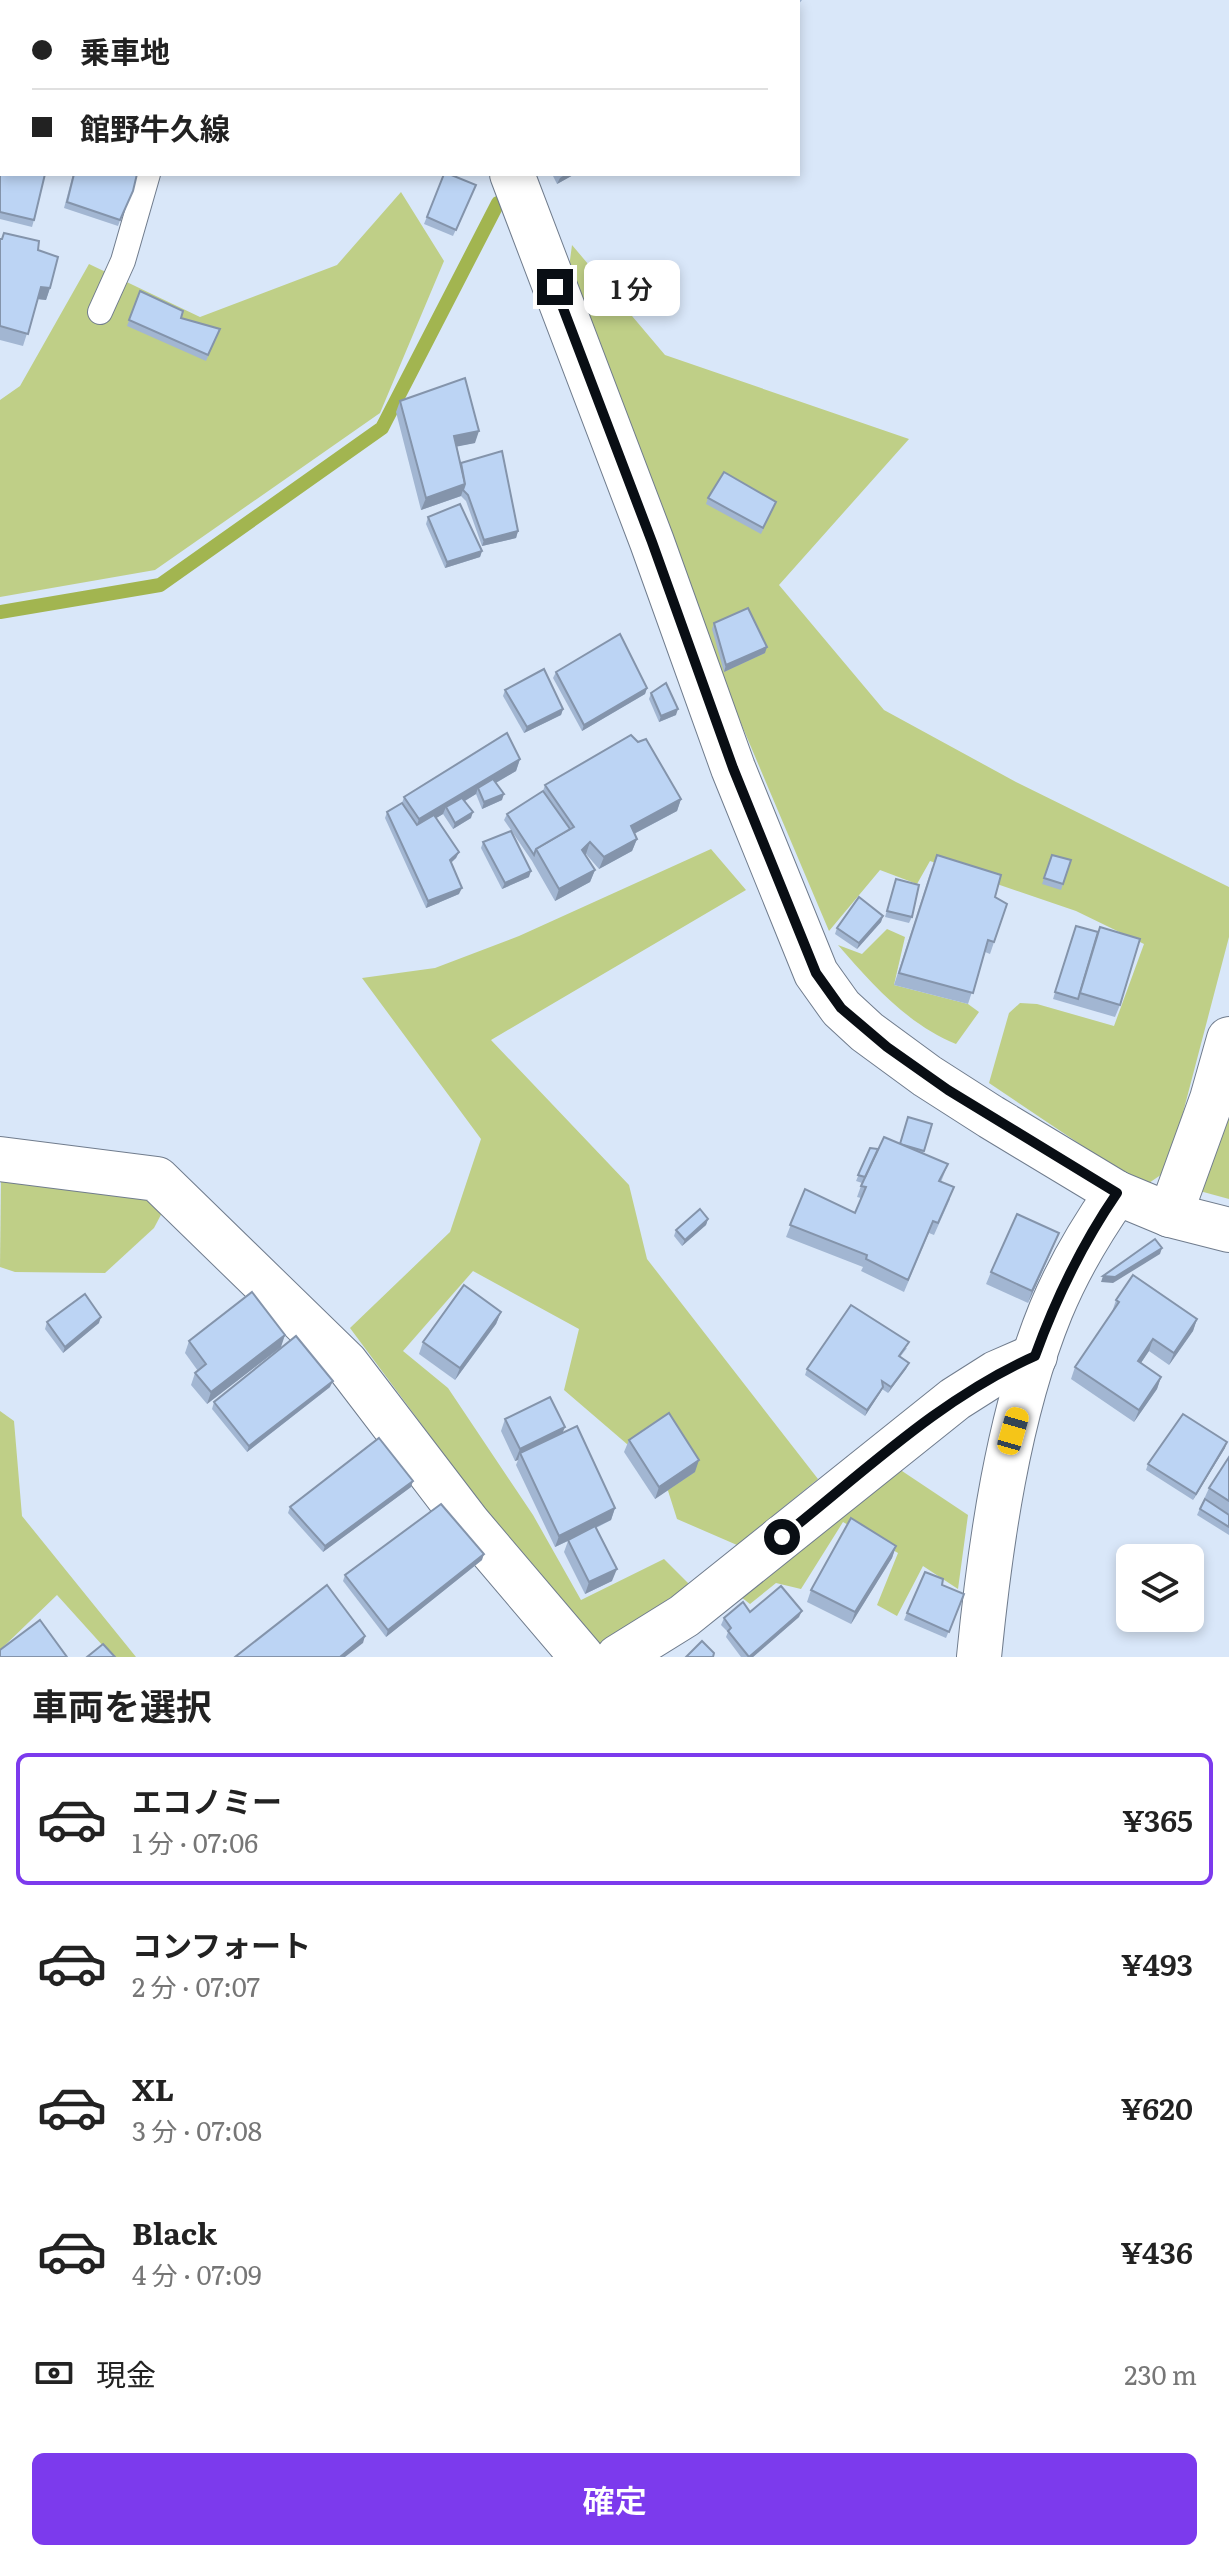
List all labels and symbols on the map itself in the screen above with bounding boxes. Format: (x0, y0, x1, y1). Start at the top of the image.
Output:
callout: 1 分 (583, 259, 679, 315)
route end (537, 269, 573, 305)
car (995, 1405, 1031, 1457)
route start (764, 1519, 800, 1555)

